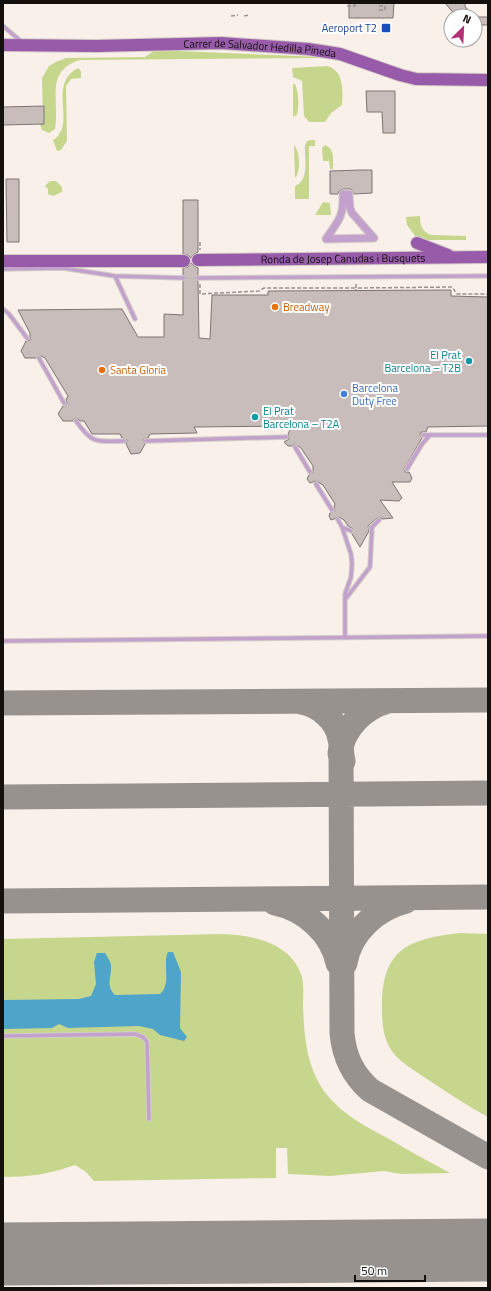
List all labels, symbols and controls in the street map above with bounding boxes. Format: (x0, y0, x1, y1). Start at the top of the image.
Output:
north arrow (443, 8, 483, 48)
text: N (460, 10, 474, 28)
place label: Aeroport T2 (322, 20, 377, 36)
marker: Aeroport T2 (380, 22, 392, 34)
street label: Carrer de Salvador Hedilla Pineda (183, 35, 338, 61)
street label: Ronda de Josep Canudas i Busquets (261, 250, 425, 267)
place label: Breadway (283, 299, 330, 315)
marker: Breadway (270, 302, 280, 312)
place label: El Prat Barcelona – T2B (384, 347, 461, 376)
marker: El Prat Barcelona – T2B (464, 356, 474, 366)
place label: Santa Gloria (110, 362, 166, 378)
marker: Santa Gloria (97, 365, 107, 375)
place label: Barcelona Duty Free (352, 380, 399, 409)
marker: Barcelona Duty Free (339, 389, 349, 399)
place label: El Prat Barcelona – T2A (263, 403, 340, 432)
marker: El Prat Barcelona – T2A (250, 412, 260, 422)
scale bar (355, 1257, 425, 1283)
text: 50 m (361, 1261, 387, 1280)

